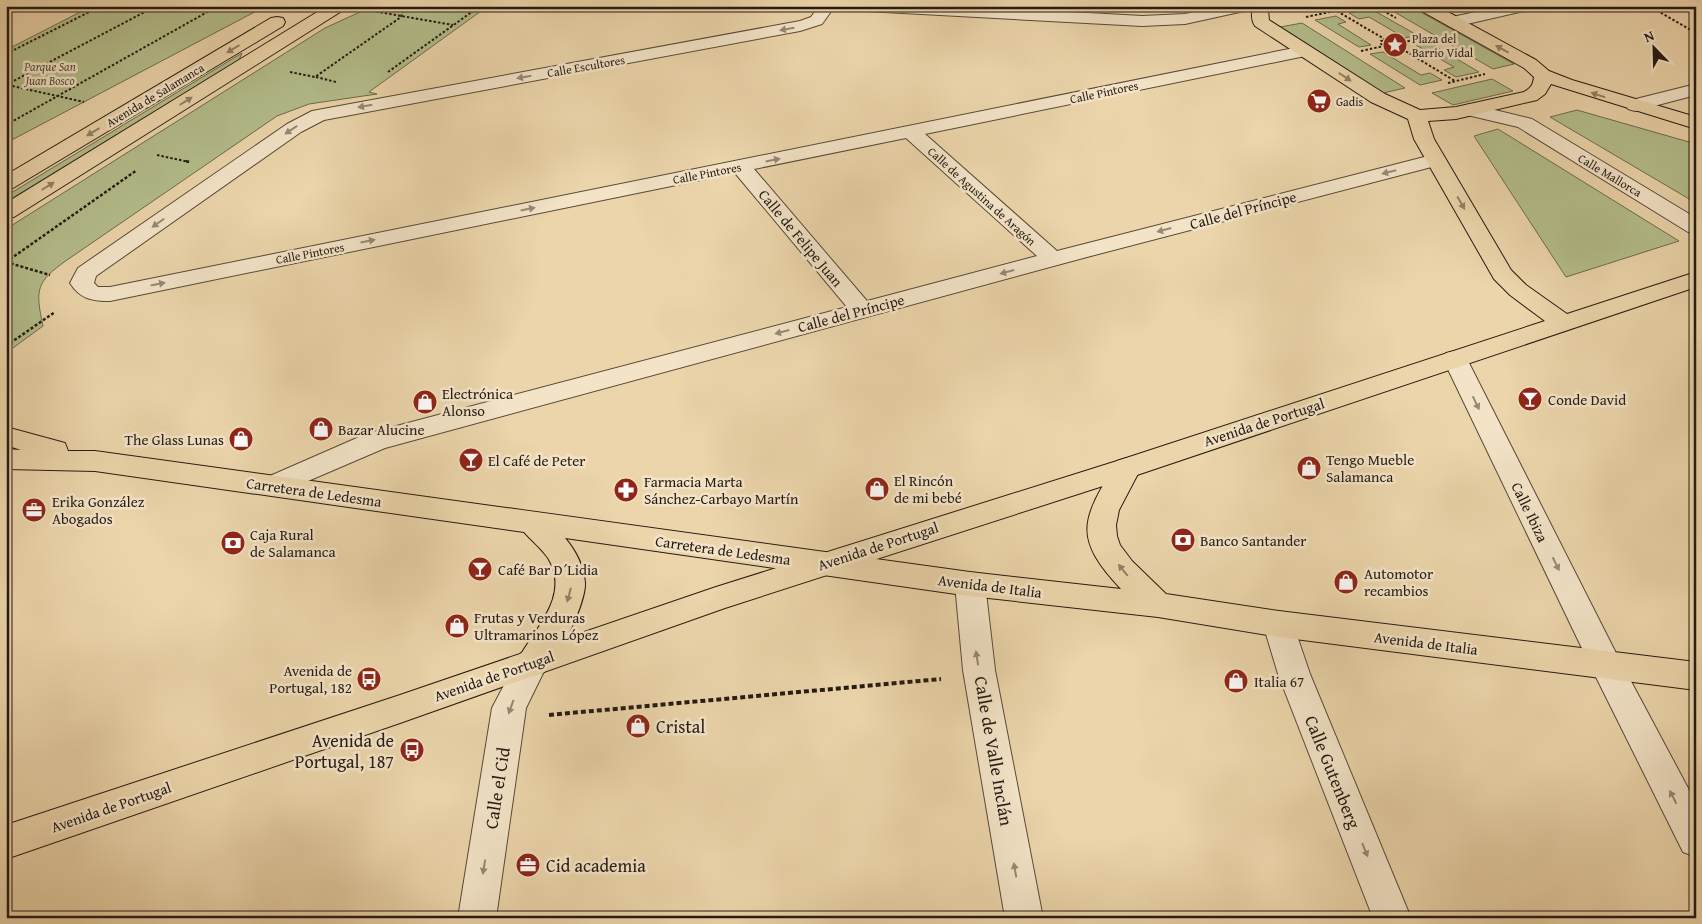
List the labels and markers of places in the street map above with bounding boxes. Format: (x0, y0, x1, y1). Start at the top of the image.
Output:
place label: Plaza del Barrio Vidal (1412, 30, 1474, 61)
place icon: Plaza del Barrio Vidal (1382, 32, 1408, 58)
supermarket icon: Gadis (1306, 88, 1332, 114)
place label: Gadis (1336, 93, 1364, 110)
place label: Electrónica Alonso (442, 383, 513, 421)
bar icon: Conde David (1517, 386, 1543, 412)
shop icon: Electrónica Alonso (412, 389, 438, 415)
place label: Conde David (1548, 389, 1626, 410)
shop icon: Bazar Alucine (308, 416, 334, 442)
place label: Bazar Alucine (338, 419, 424, 440)
shop icon: The Glass Lunas (228, 426, 254, 452)
place label: The Glass Lunas (125, 429, 224, 450)
bar icon: El Café de Peter (458, 447, 484, 473)
place label: Tengo Mueble Salamanca (1326, 449, 1414, 487)
place label: El Café de Peter (488, 450, 585, 471)
shop icon: Tengo Mueble Salamanca (1296, 455, 1322, 481)
place label: El Rincón de mi bebé (894, 470, 962, 508)
place label: Farmacia Marta Sánchez-Carbayo Martín (644, 471, 799, 509)
shop icon: El Rincón de mi bebé (864, 476, 890, 502)
pharmacy icon: Farmacia Marta Sánchez-Carbayo Martín (613, 477, 639, 503)
place label: Erika González Abogados (52, 491, 145, 529)
office icon: Erika González Abogados (21, 497, 47, 523)
place label: Caja Rural de Salamanca (250, 524, 336, 562)
bank icon: Banco Santander (1170, 527, 1196, 553)
bank icon: Caja Rural de Salamanca (220, 530, 246, 556)
place label: Banco Santander (1200, 530, 1307, 551)
bar icon: Café Bar D´Lidia (467, 556, 493, 582)
place label: Café Bar D´Lidia (498, 559, 598, 580)
place label: Automotor recambios (1364, 563, 1433, 601)
shop icon: Automotor recambios (1333, 569, 1359, 595)
place label: Frutas y Verduras Ultramarinos López (474, 607, 599, 645)
shop icon: Frutas y Verduras Ultramarinos López (444, 613, 470, 639)
place label: Avenida de Portugal, 182 (269, 660, 352, 698)
bus stop icon: Avenida de Portugal, 182 (356, 666, 382, 692)
shop icon: Italia 67 (1223, 668, 1249, 694)
place label: Italia 67 (1254, 671, 1304, 692)
shop icon: Cristal (625, 713, 651, 739)
place label: Cristal (656, 713, 705, 740)
place label: Avenida de Portugal, 187 (295, 727, 394, 775)
bus stop icon: Avenida de Portugal, 187 (399, 737, 425, 763)
office icon: Cid academia (515, 852, 541, 878)
place label: Cid academia (546, 852, 646, 879)

